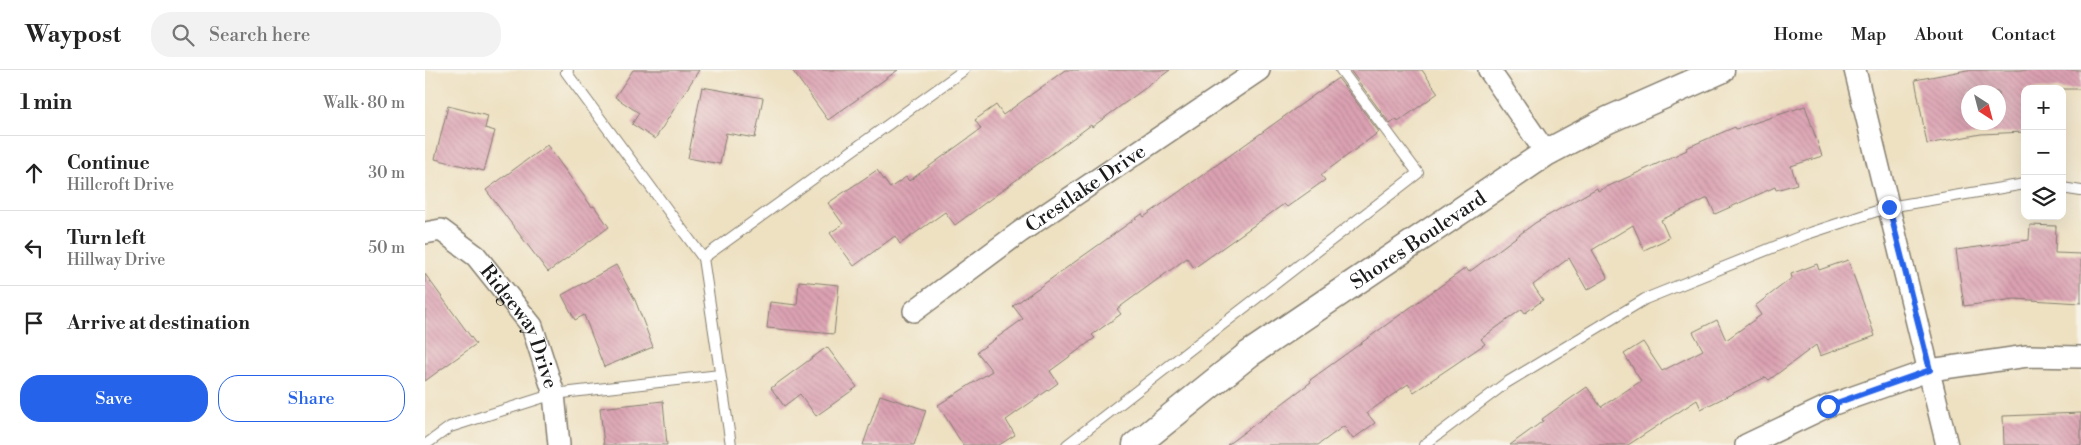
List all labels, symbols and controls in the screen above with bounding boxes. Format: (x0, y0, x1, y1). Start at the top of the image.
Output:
search box (151, 12, 501, 57)
text: Waypost (25, 20, 121, 50)
icon: search (169, 21, 197, 49)
text: Search here (209, 23, 310, 47)
text: Home (1774, 23, 1823, 46)
text: Map (1851, 23, 1887, 46)
text: About (1915, 23, 1964, 46)
text: Contact (1992, 23, 2056, 46)
north arrow (1961, 85, 2006, 130)
map controls (2021, 85, 2066, 220)
button: + (2021, 85, 2066, 130)
text: 1 min (20, 90, 72, 116)
text: Walk · 80 m (323, 93, 405, 113)
button: − (2021, 130, 2066, 175)
street label: Crestlake Drive (1021, 139, 1151, 239)
text: Continue (67, 151, 150, 175)
icon: ahead (20, 159, 48, 187)
text: 30 m (368, 163, 405, 183)
text: Hillcroft Drive (67, 175, 174, 195)
button: layers (2021, 175, 2066, 220)
street label: Shores Boulevard (1346, 186, 1492, 296)
route end (1878, 196, 1901, 219)
text: Turn left (67, 226, 146, 250)
icon: left (20, 234, 48, 262)
text: 50 m (368, 238, 405, 258)
text: Hillway Drive (67, 250, 165, 270)
street label: Ridgeway Drive (474, 260, 562, 392)
icon: arrive (20, 309, 48, 337)
text: Arrive at destination (67, 311, 250, 335)
button: Save (20, 375, 208, 422)
button: Share (218, 375, 405, 422)
route start (1817, 395, 1840, 418)

